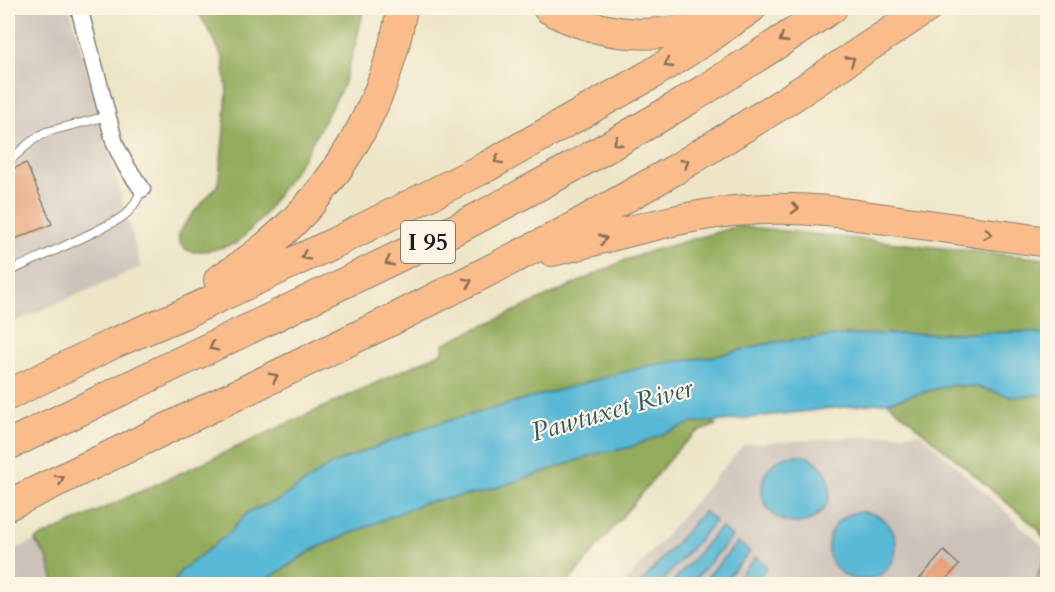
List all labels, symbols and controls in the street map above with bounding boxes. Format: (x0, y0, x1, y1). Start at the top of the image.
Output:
one-way arrow (779, 32, 789, 44)
one-way arrow (844, 56, 855, 67)
one-way arrow (664, 57, 674, 68)
one-way arrow (613, 134, 623, 146)
one-way arrow (494, 153, 505, 164)
one-way arrow (679, 159, 689, 170)
one-way arrow (791, 202, 800, 215)
road number: I 95 (401, 221, 455, 263)
one-way arrow (984, 227, 993, 239)
one-way arrow (598, 233, 608, 246)
one-way arrow (300, 249, 311, 261)
one-way arrow (384, 254, 395, 266)
one-way arrow (462, 278, 473, 290)
one-way arrow (209, 339, 220, 351)
water label: Pawtuxet River (527, 369, 698, 451)
one-way arrow (267, 372, 278, 384)
one-way arrow (54, 475, 65, 487)

